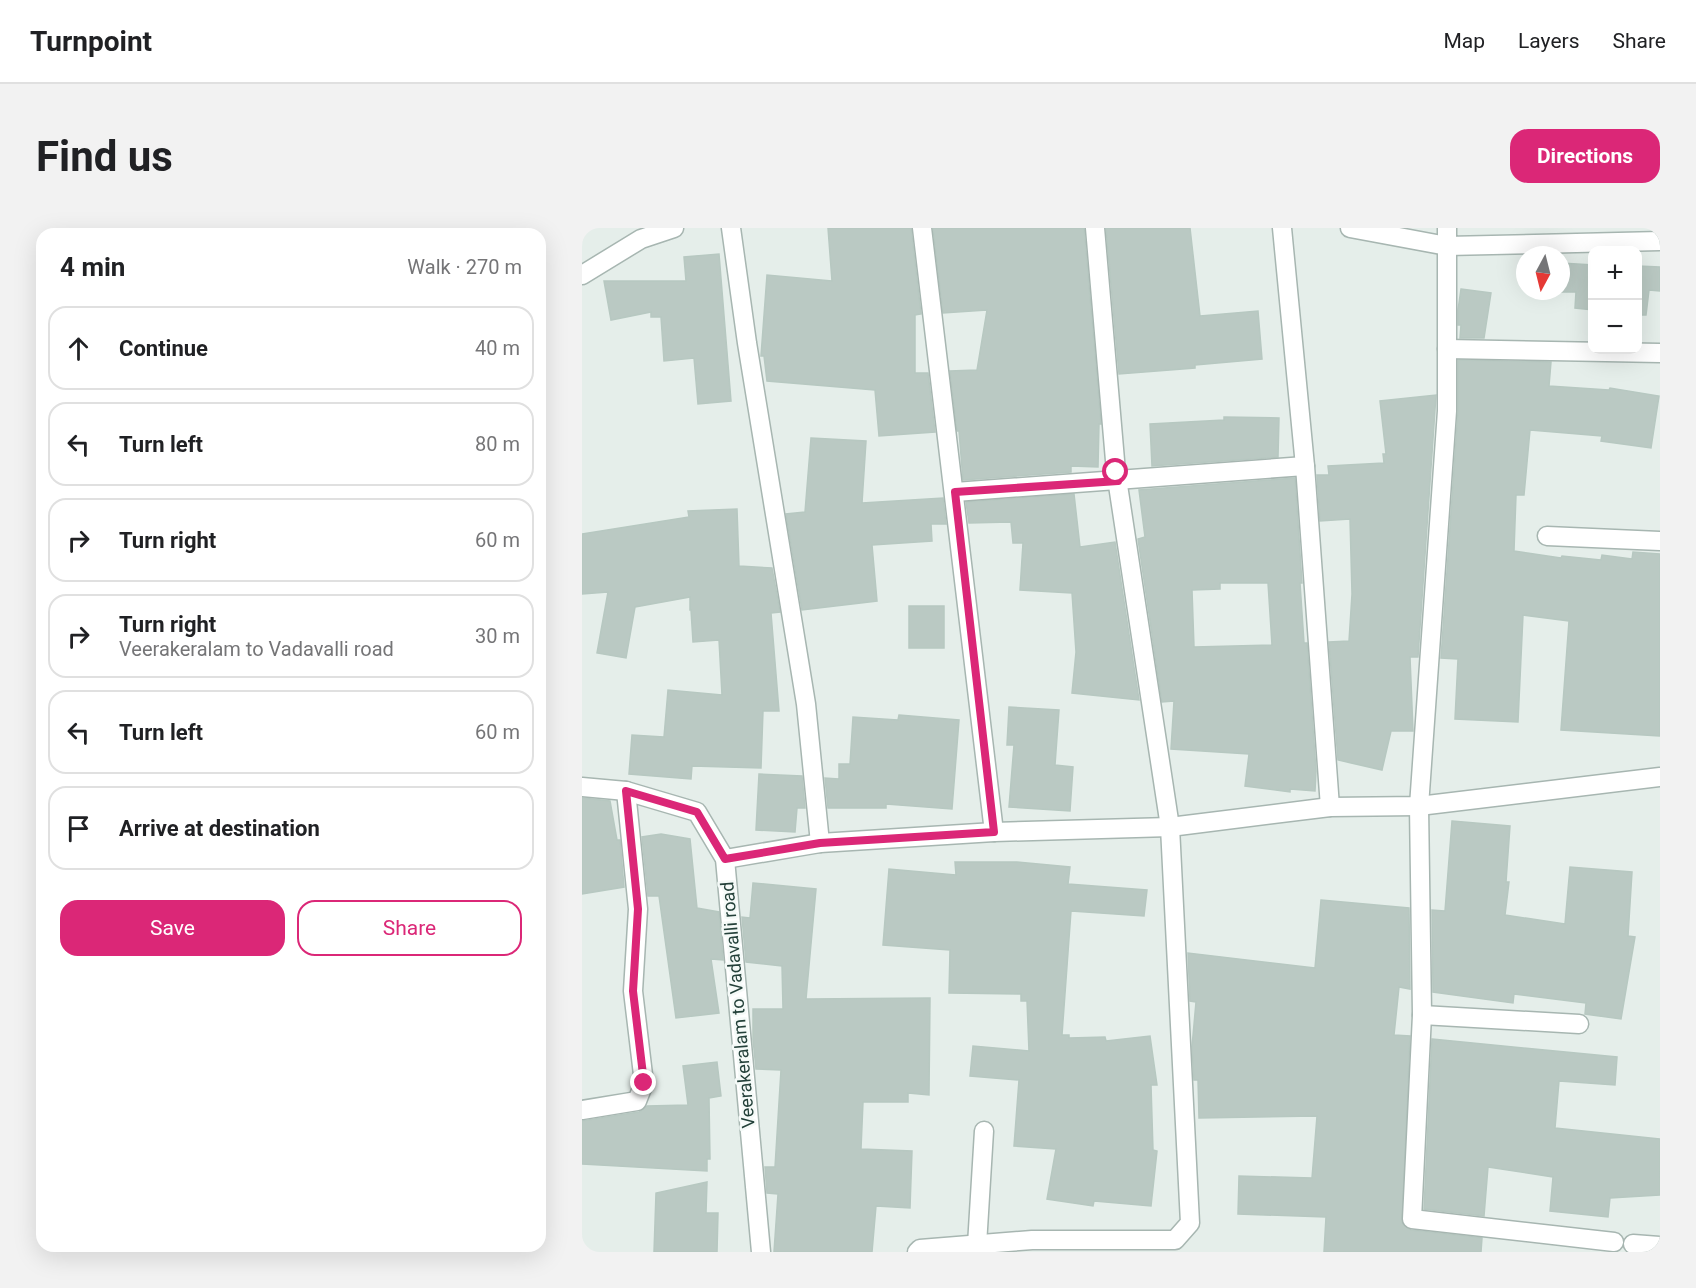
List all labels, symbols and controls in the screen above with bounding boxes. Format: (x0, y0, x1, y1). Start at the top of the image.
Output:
text: Turnpoint (30, 25, 152, 58)
text: Map (1443, 29, 1485, 53)
text: Layers (1518, 29, 1579, 53)
text: Share (1612, 29, 1666, 53)
button: Directions (1510, 129, 1660, 183)
text: Find us (36, 132, 173, 181)
north arrow (1516, 246, 1570, 300)
map controls (1588, 246, 1642, 354)
button: + (1588, 246, 1642, 300)
text: 4 min (60, 252, 125, 282)
text: Walk · 270 m (407, 255, 522, 279)
button: − (1588, 300, 1642, 354)
icon: ahead (62, 332, 95, 365)
text: Continue (119, 336, 208, 361)
text: 40 m (475, 336, 520, 360)
icon: left (62, 428, 95, 461)
text: Turn left (119, 432, 203, 457)
text: 80 m (475, 432, 520, 456)
route start (1102, 458, 1128, 484)
icon: right (62, 524, 95, 557)
text: Turn right (119, 528, 216, 553)
text: 60 m (475, 528, 520, 552)
text: Turn right (119, 612, 216, 637)
icon: right (62, 620, 95, 653)
text: 30 m (475, 624, 520, 648)
text: Veerakeralam to Vadavalli road (119, 637, 394, 661)
icon: left (62, 716, 95, 749)
text: Turn left (119, 720, 203, 745)
text: 60 m (475, 720, 520, 744)
icon: arrive (62, 812, 95, 845)
text: Arrive at destination (119, 816, 320, 841)
street label: Veerakeralam to Vadavalli road (716, 881, 759, 1129)
button: Save (60, 900, 285, 956)
button: Share (297, 900, 522, 956)
route end (630, 1069, 656, 1095)

